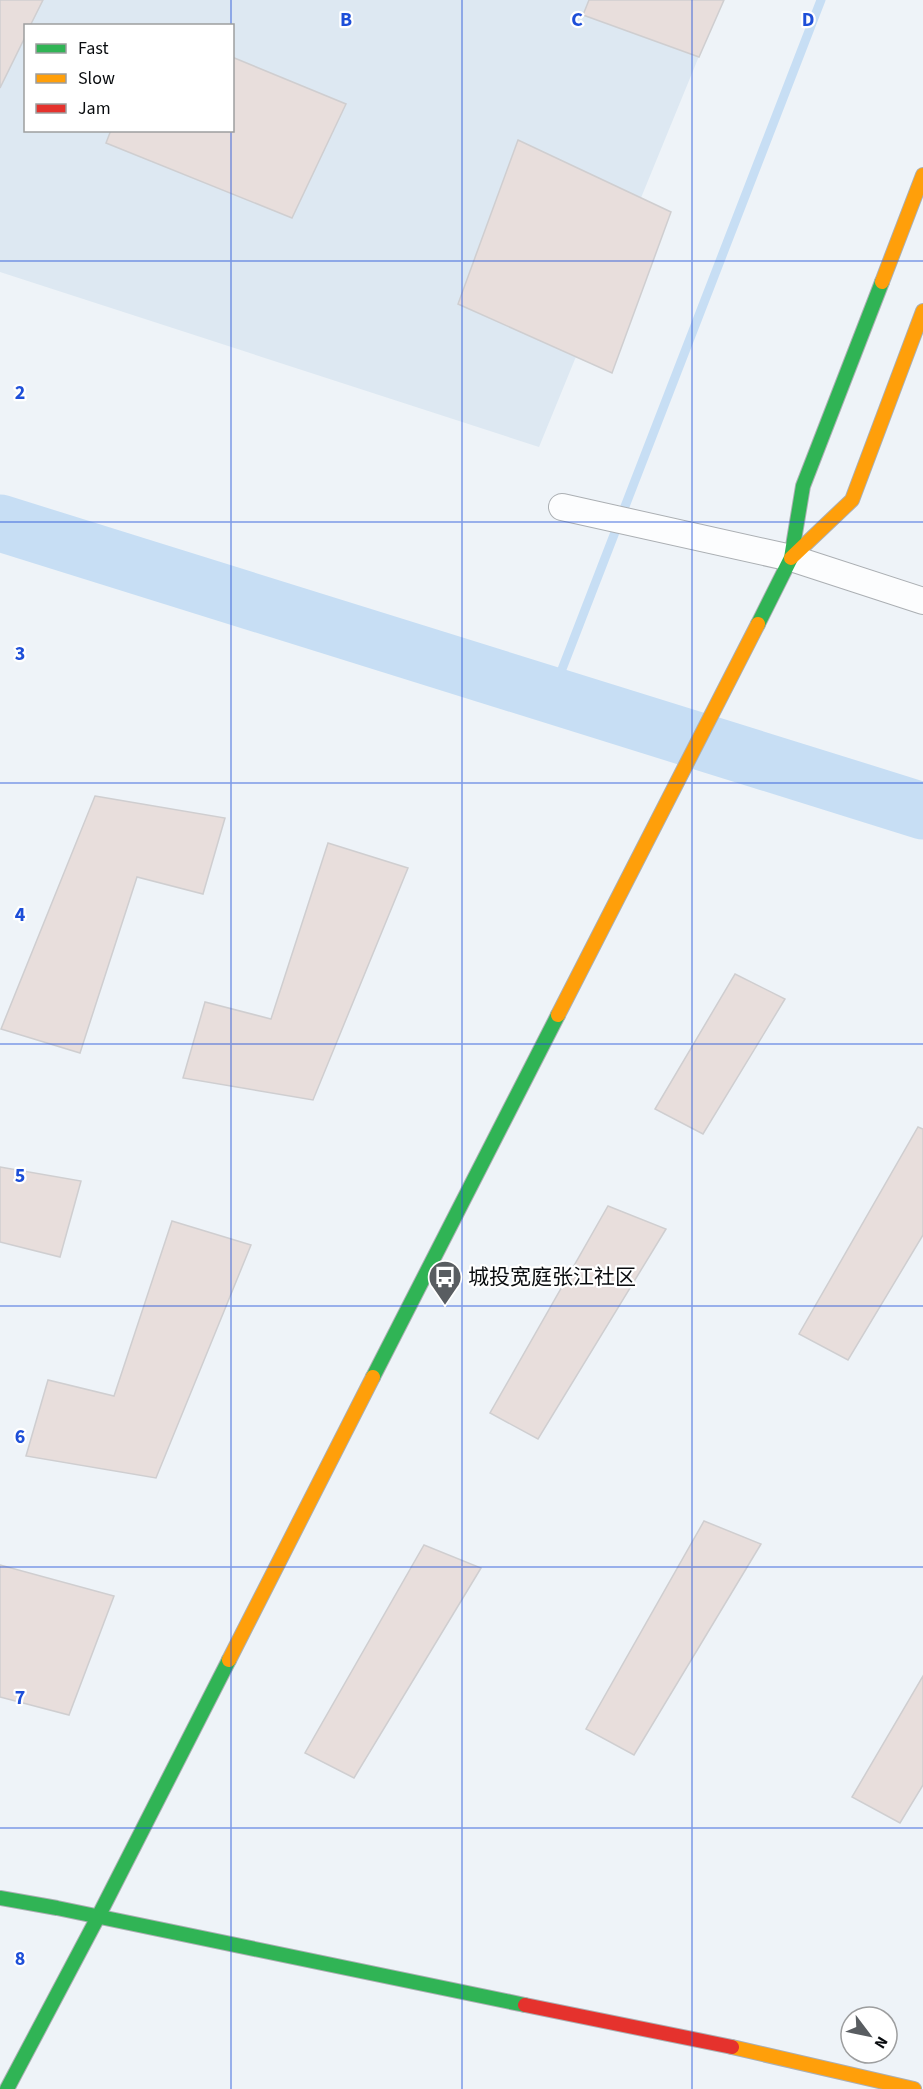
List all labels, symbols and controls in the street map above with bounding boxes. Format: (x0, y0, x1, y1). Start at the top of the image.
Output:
text: B (340, 6, 352, 34)
text: C (571, 6, 583, 34)
text: D (802, 6, 814, 34)
legend (24, 24, 234, 132)
text: Fast (78, 36, 109, 61)
text: Slow (78, 66, 115, 91)
text: Jam (78, 96, 111, 121)
text: 2 (15, 379, 25, 407)
text: 3 (15, 640, 25, 668)
text: 4 (15, 901, 26, 929)
text: 5 (15, 1162, 25, 1190)
bus stop icon: 城投宽庭张江社区 (427, 1259, 463, 1306)
place label: 城投宽庭张江社区 (468, 1262, 636, 1292)
text: 6 (15, 1423, 25, 1451)
text: 7 (15, 1684, 25, 1712)
text: 8 (15, 1945, 25, 1973)
north arrow (839, 2005, 899, 2065)
text: N (869, 2032, 893, 2053)

